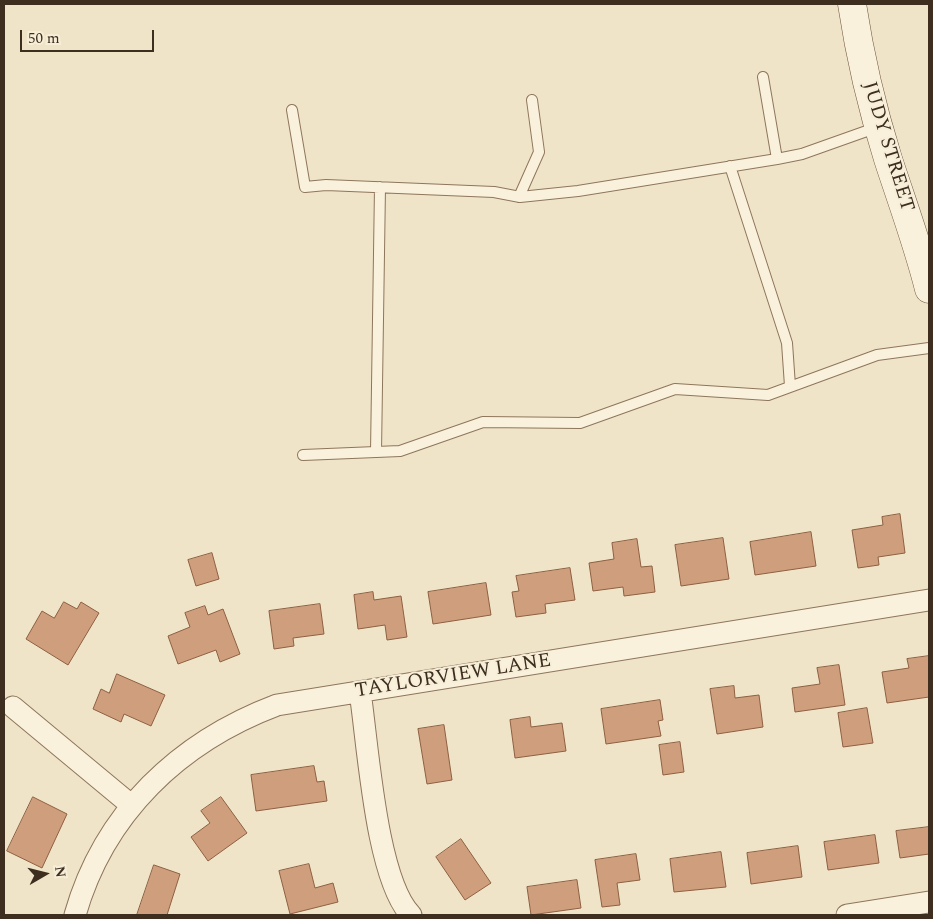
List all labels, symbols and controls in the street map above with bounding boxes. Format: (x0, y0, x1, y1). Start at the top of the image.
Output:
scale bar (22, 20, 156, 52)
text: 50 m (28, 27, 60, 50)
street label: JUDY STREET (856, 79, 918, 215)
street label: TAYLORVIEW LANE (353, 650, 553, 704)
north arrow (20, 849, 70, 899)
text: N (49, 865, 72, 879)

